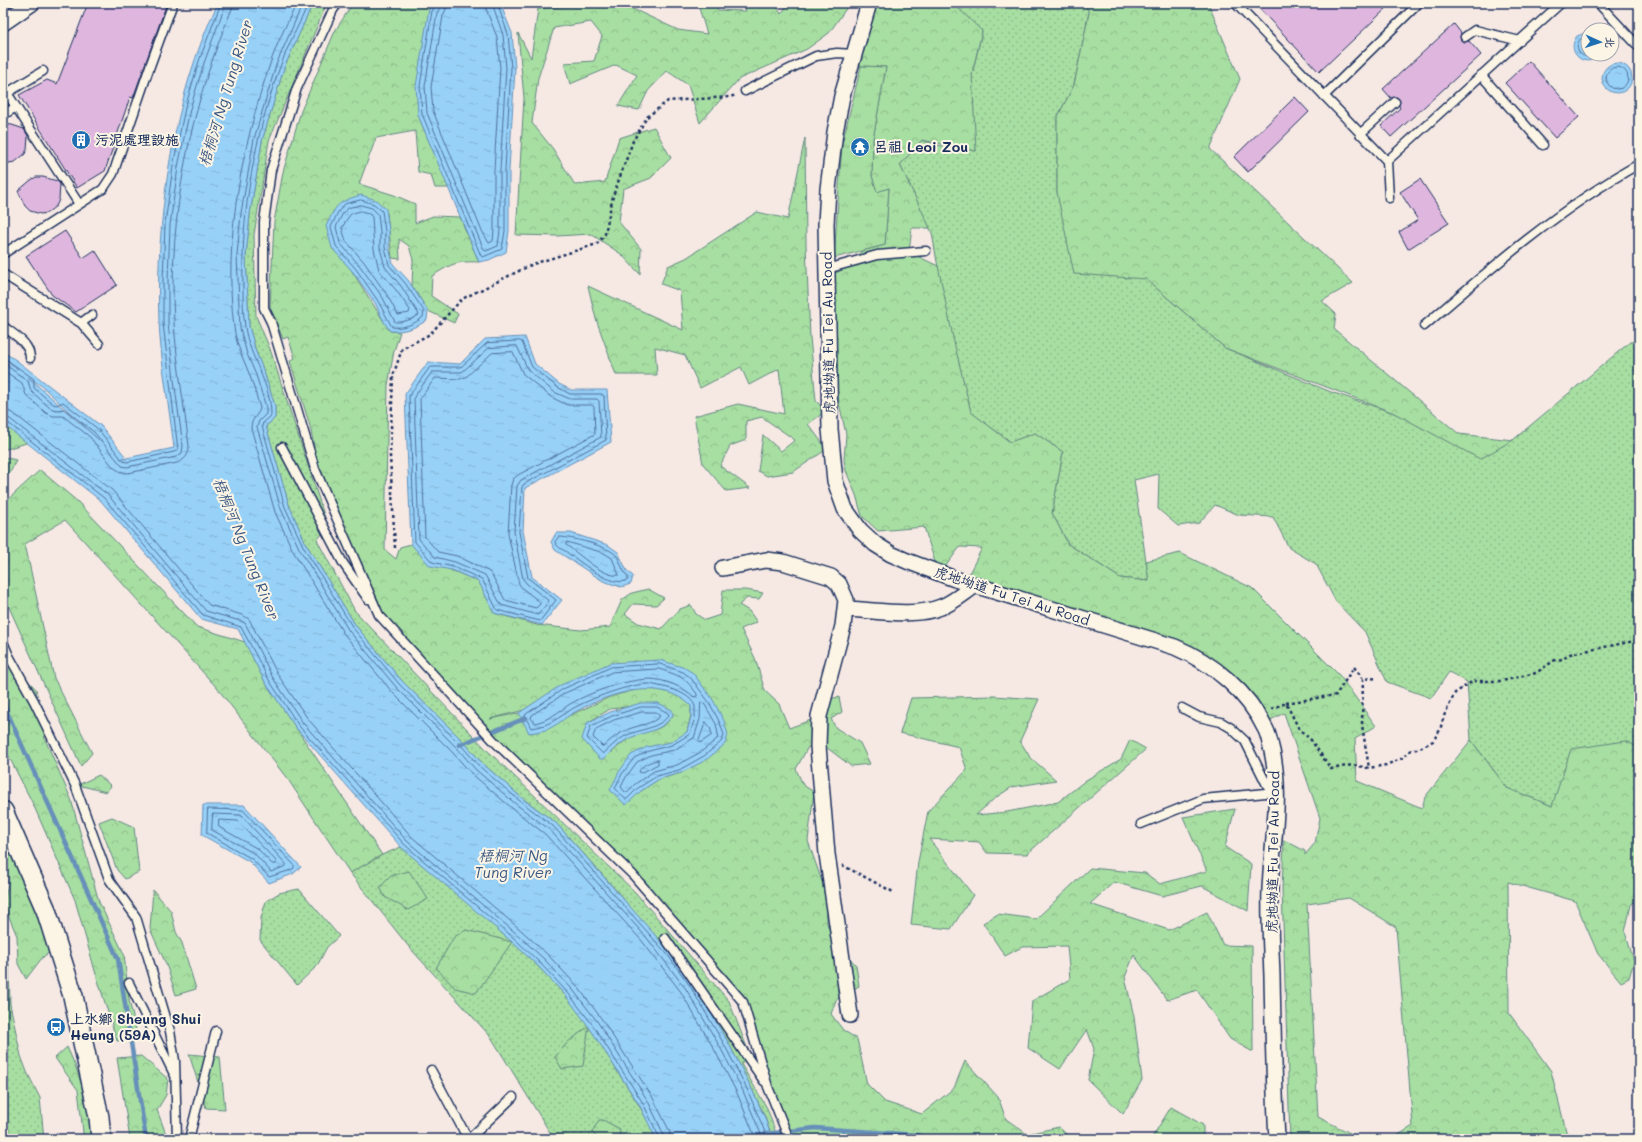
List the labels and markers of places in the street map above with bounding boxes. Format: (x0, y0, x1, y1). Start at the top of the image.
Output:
building icon: 污泥處理設施 (70, 129, 92, 151)
place label: 污泥處理設施 (95, 130, 179, 149)
temple icon: 呂祖 Leoi Zou (849, 136, 871, 158)
place label: 呂祖 Leoi Zou (874, 137, 968, 156)
place label: 上水鄉 Sheung Shui Heung (59A) (70, 1009, 201, 1044)
bus stop icon: 上水鄉 Sheung Shui Heung (59A) (45, 1016, 67, 1038)

